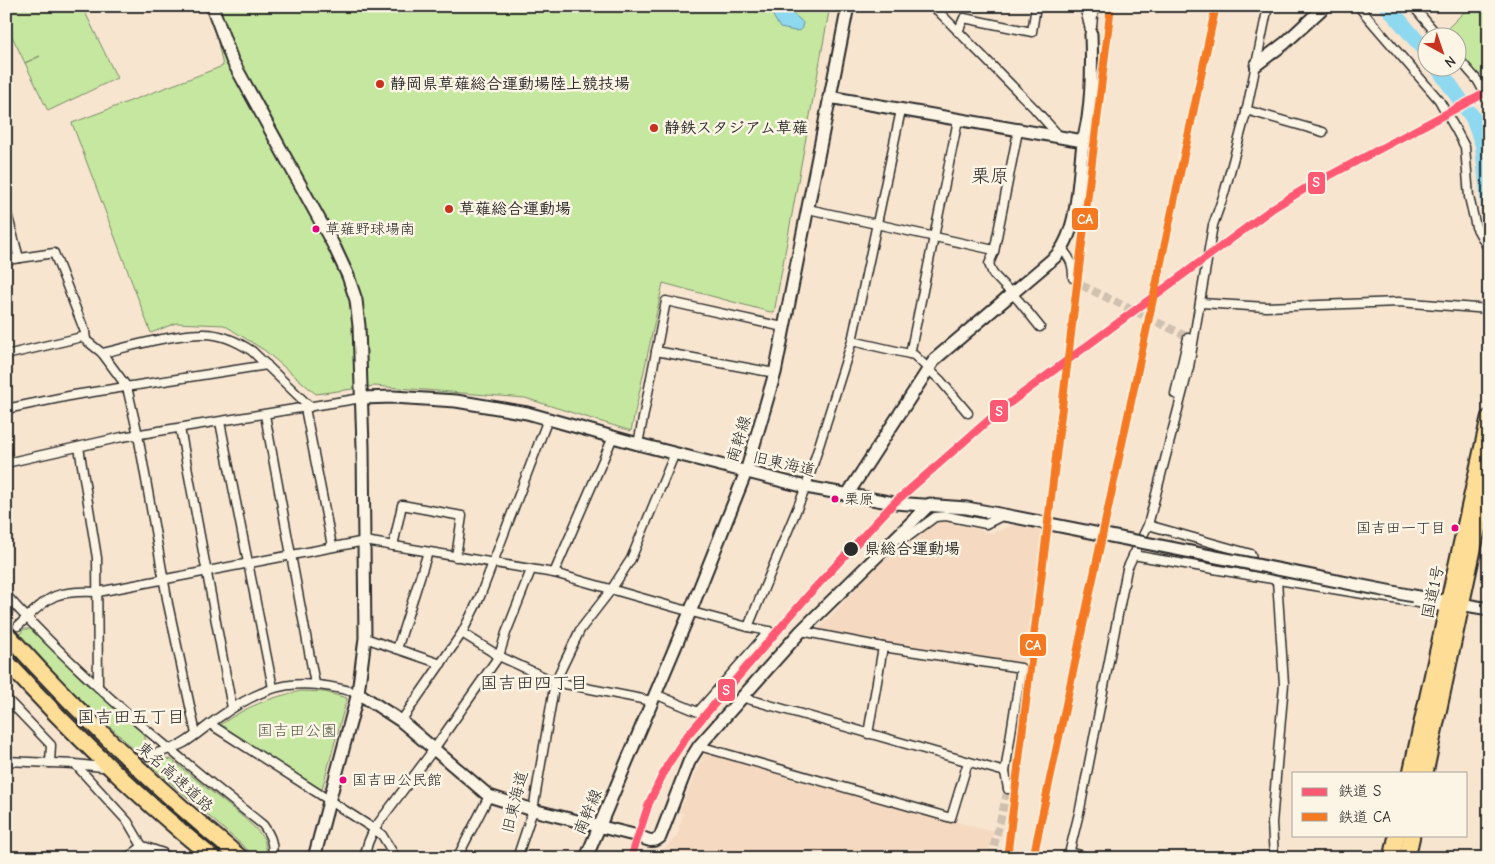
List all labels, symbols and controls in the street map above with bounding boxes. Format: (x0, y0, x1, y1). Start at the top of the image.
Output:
north arrow (1418, 28, 1468, 78)
text: N (1441, 52, 1459, 71)
place label: 静岡県草薙総合運動場陸上競技場 (390, 75, 630, 93)
marker: 静岡県草薙総合運動場陸上競技場 (374, 78, 386, 90)
place label: 静鉄スタジアム草薙 (664, 119, 808, 137)
marker: 静鉄スタジアム草薙 (648, 122, 660, 134)
district label: 栗原 (971, 165, 1009, 187)
line badge: S (1307, 171, 1326, 195)
text: S (1312, 174, 1320, 191)
place label: 草薙総合運動場 (459, 200, 571, 218)
marker: 草薙総合運動場 (443, 203, 455, 215)
line badge: CA (1071, 207, 1099, 231)
text: CA (1077, 211, 1093, 228)
place label: 草薙野球場南 (325, 220, 415, 238)
marker: 草薙野球場南 (311, 224, 321, 234)
line badge: S (989, 399, 1009, 423)
text: S (995, 403, 1003, 420)
street label: 南幹線 (723, 413, 755, 465)
street label: 旧東海道 (751, 448, 817, 480)
place label: 栗原 (844, 490, 874, 508)
marker: 栗原 (830, 494, 840, 504)
place label: 国吉田一丁目 (1356, 519, 1446, 537)
marker: 国吉田一丁目 (1450, 523, 1460, 533)
marker: 県総合運動場 (842, 540, 860, 558)
place label: 県総合運動場 (864, 540, 960, 558)
street label: 国道1号 (1419, 564, 1447, 620)
line badge: CA (1019, 633, 1047, 657)
text: CA (1025, 637, 1041, 654)
district label: 国吉田四丁目 (480, 673, 588, 694)
line badge: S (717, 678, 736, 702)
text: S (722, 682, 730, 699)
district label: 国吉田五丁目 (77, 707, 185, 728)
park label: 国吉田公園 (257, 722, 337, 740)
street label: 東名高速道路 (133, 738, 217, 816)
street label: 旧東海道 (499, 769, 531, 835)
place label: 国吉田公民館 (352, 771, 442, 789)
legend (1292, 772, 1468, 836)
marker: 国吉田公民館 (338, 775, 348, 785)
text: 鉄道 S (1338, 782, 1381, 800)
street label: 南幹線 (570, 786, 606, 838)
text: 鉄道 CA (1338, 808, 1391, 826)

